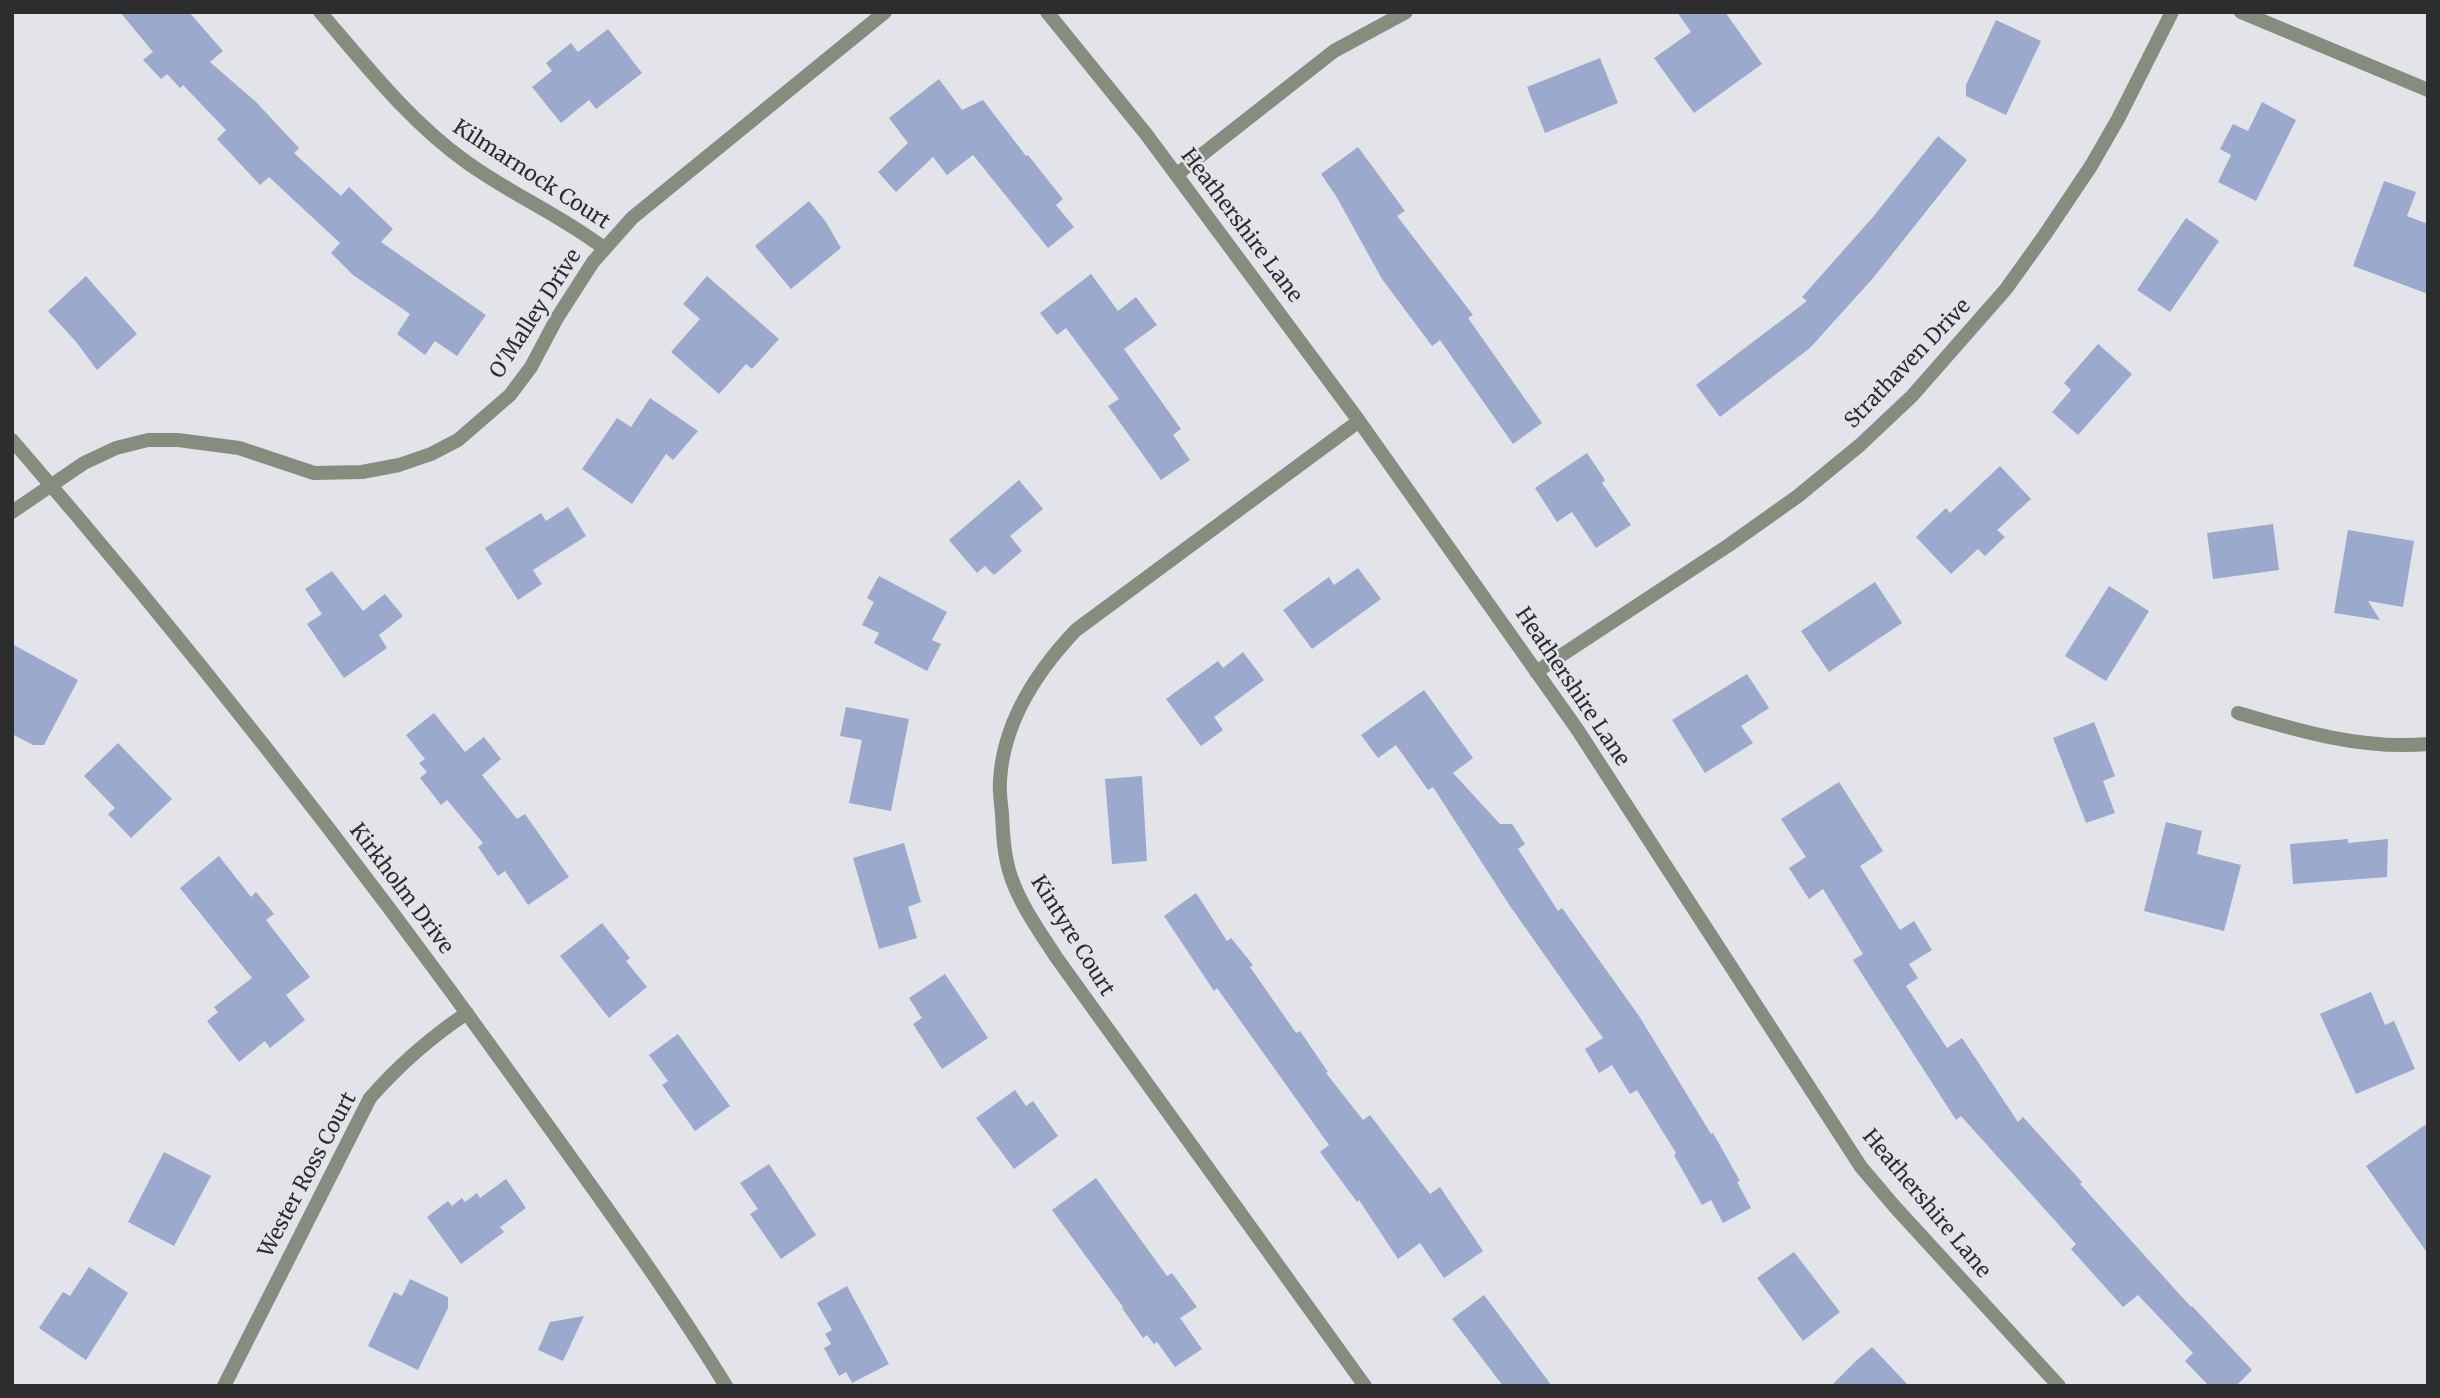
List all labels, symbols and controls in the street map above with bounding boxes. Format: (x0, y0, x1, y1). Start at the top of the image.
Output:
street label: Kilmarnock Court (448, 115, 614, 235)
street label: Heathershire Lane (1175, 144, 1307, 308)
street label: O'Malley Drive (485, 245, 587, 383)
street label: Strathaven Drive (1840, 294, 1976, 434)
street label: Heathershire Lane (1510, 603, 1634, 771)
street label: Kirkholm Drive (344, 819, 458, 959)
street label: Kintyre Court (1025, 871, 1119, 1001)
street label: Wester Ross Court (254, 1088, 362, 1262)
street label: Heathershire Lane (1857, 1125, 1995, 1283)

